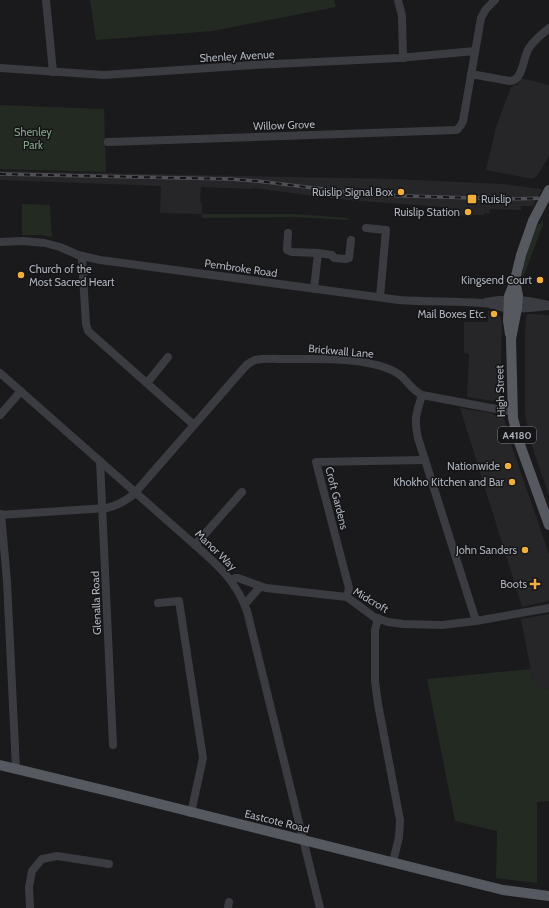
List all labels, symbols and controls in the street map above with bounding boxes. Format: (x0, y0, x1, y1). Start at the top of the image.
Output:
street label: Shenley Avenue (199, 47, 275, 65)
street label: Willow Grove (253, 117, 315, 133)
park label: Shenley Park (14, 125, 52, 152)
place label: Ruislip Signal Box (312, 185, 394, 199)
marker: Ruislip Signal Box (396, 187, 406, 197)
place label: Ruislip (481, 192, 511, 206)
marker: Ruislip (466, 193, 478, 205)
place label: Ruislip Station (394, 205, 460, 219)
marker: Ruislip Station (463, 207, 473, 217)
street label: Pembroke Road (204, 256, 278, 280)
place label: Church of the Most Sacred Heart (29, 262, 115, 289)
marker: Church of the Most Sacred Heart (16, 270, 26, 280)
place label: Kingsend Court (461, 273, 532, 287)
marker: Kingsend Court (535, 275, 545, 285)
place label: Mail Boxes Etc. (417, 307, 486, 321)
marker: Mail Boxes Etc. (489, 309, 499, 319)
street label: Brickwall Lane (308, 341, 375, 361)
street label: High Street (492, 364, 508, 417)
road number: A4180 (498, 427, 536, 443)
place label: Nationwide (447, 459, 500, 473)
marker: Nationwide (503, 461, 513, 471)
street label: Croft Gardens (322, 465, 352, 531)
place label: Khokho Kitchen and Bar (393, 475, 505, 489)
marker: Khokho Kitchen and Bar (507, 477, 517, 487)
street label: Manor Way (192, 527, 240, 574)
place label: John Sanders (455, 543, 517, 557)
marker: John Sanders (520, 545, 530, 555)
street label: Glenalla Road (88, 571, 104, 635)
place label: Boots (500, 577, 527, 591)
marker: Boots (530, 579, 540, 589)
street label: Midcroft (351, 584, 392, 616)
street label: Eastcote Road (243, 806, 311, 836)

